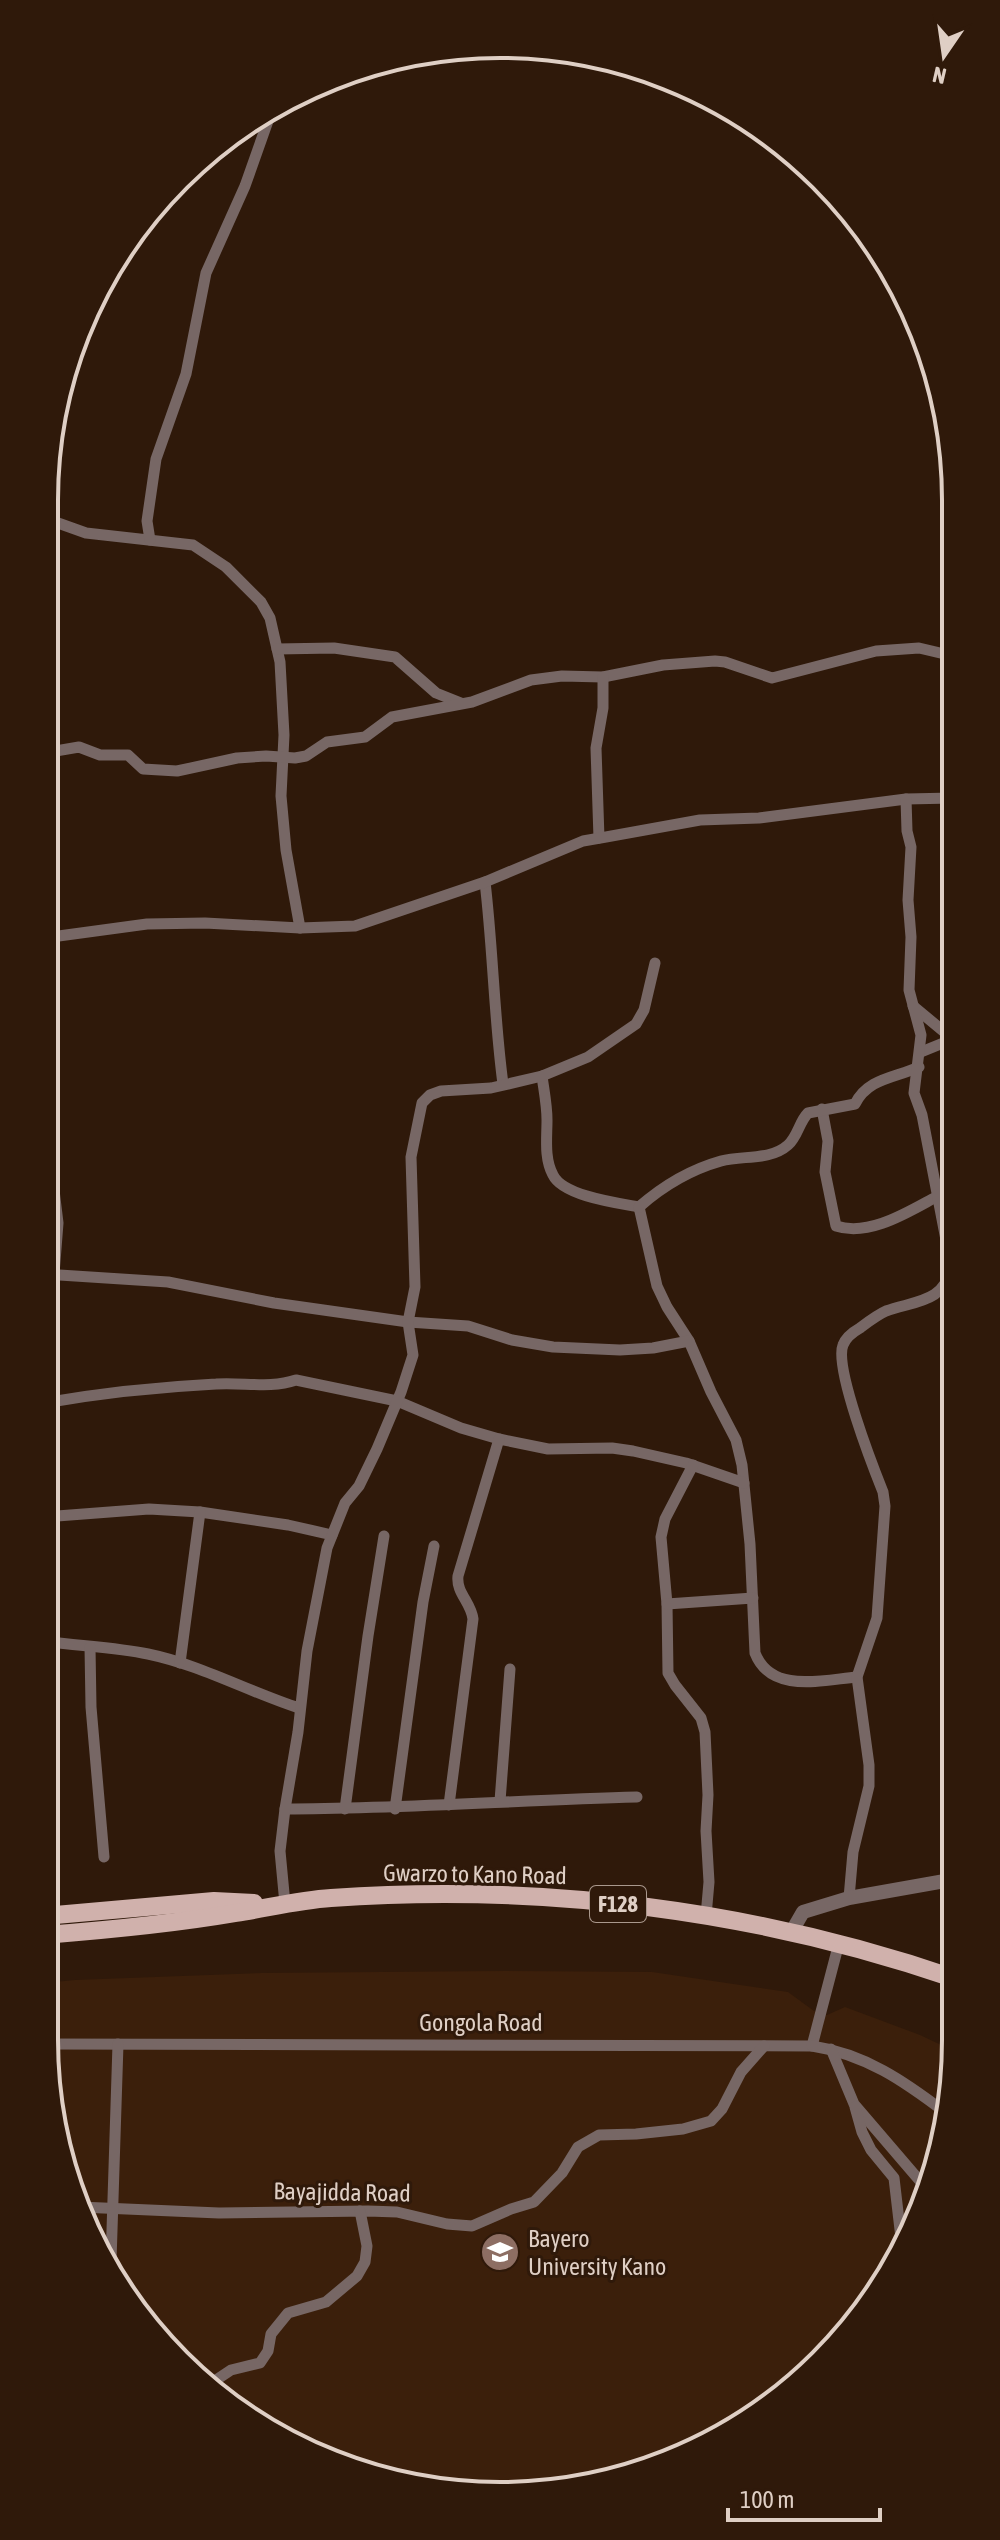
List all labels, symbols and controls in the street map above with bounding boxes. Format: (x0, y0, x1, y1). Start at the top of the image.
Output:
north arrow (904, 16, 984, 96)
text: N (930, 61, 949, 90)
street label: Gwarzo to Kano Road (383, 1859, 567, 1889)
road number: F128 (590, 1886, 646, 1922)
street label: Gongola Road (419, 2009, 543, 2036)
street label: Bayajidda Road (273, 2177, 411, 2207)
place label: Bayero University Kano (528, 2225, 666, 2280)
school or university icon: Bayero University Kano (479, 2231, 521, 2273)
scale bar (728, 2472, 880, 2522)
text: 100 m (740, 2486, 794, 2513)

